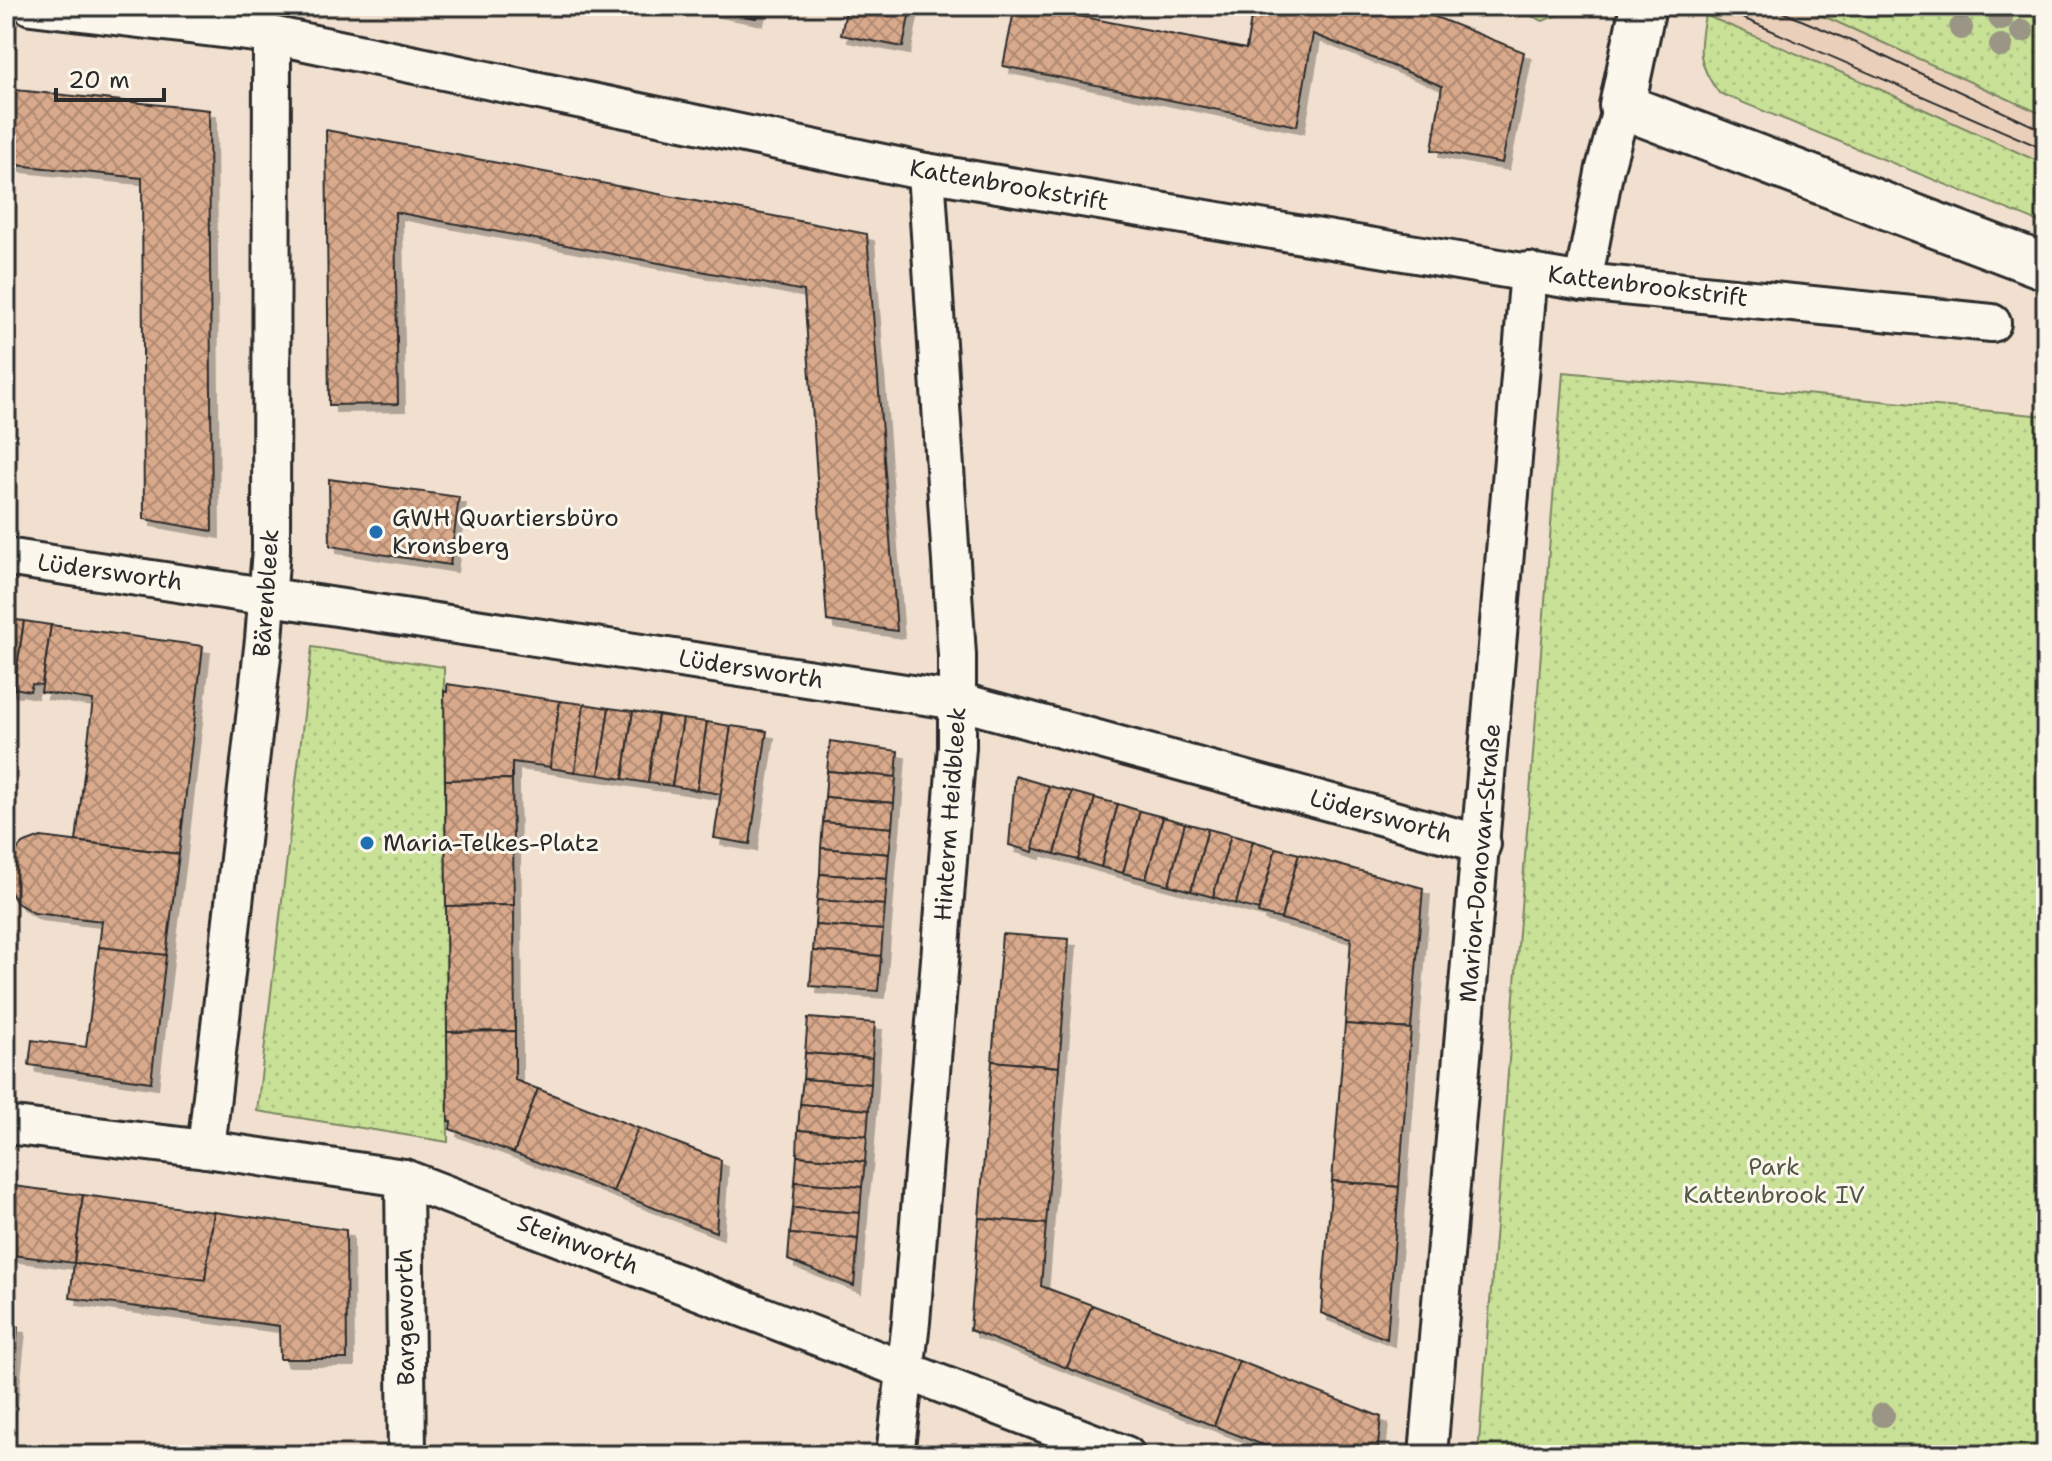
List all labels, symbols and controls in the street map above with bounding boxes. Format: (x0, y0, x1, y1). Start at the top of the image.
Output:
scale bar (56, 52, 164, 102)
text: 20 m (68, 64, 130, 96)
street label: Kattenbrookstrift (907, 152, 1111, 218)
street label: Kattenbrookstrift (1546, 258, 1750, 314)
place label: GWH Quartiersbüro Kronsberg (392, 502, 619, 562)
marker: GWH Quartiersbüro Kronsberg (367, 523, 385, 541)
street label: Bärenbleek (246, 528, 286, 658)
street label: Lüdersworth (35, 546, 185, 598)
street label: Lüdersworth (676, 642, 826, 696)
street label: Hinterm Heidbleek (927, 706, 973, 922)
street label: Marion-Donovan-Straße (1452, 722, 1508, 1004)
street label: Lüdersworth (1306, 782, 1456, 850)
place label: Maria-Telkes-Platz (383, 827, 600, 859)
marker: Maria-Telkes-Platz (358, 834, 376, 852)
park label: Park Kattenbrook IV (1683, 1151, 1865, 1211)
street label: Steinworth (513, 1206, 643, 1282)
street label: Bargeworth (388, 1248, 422, 1386)

